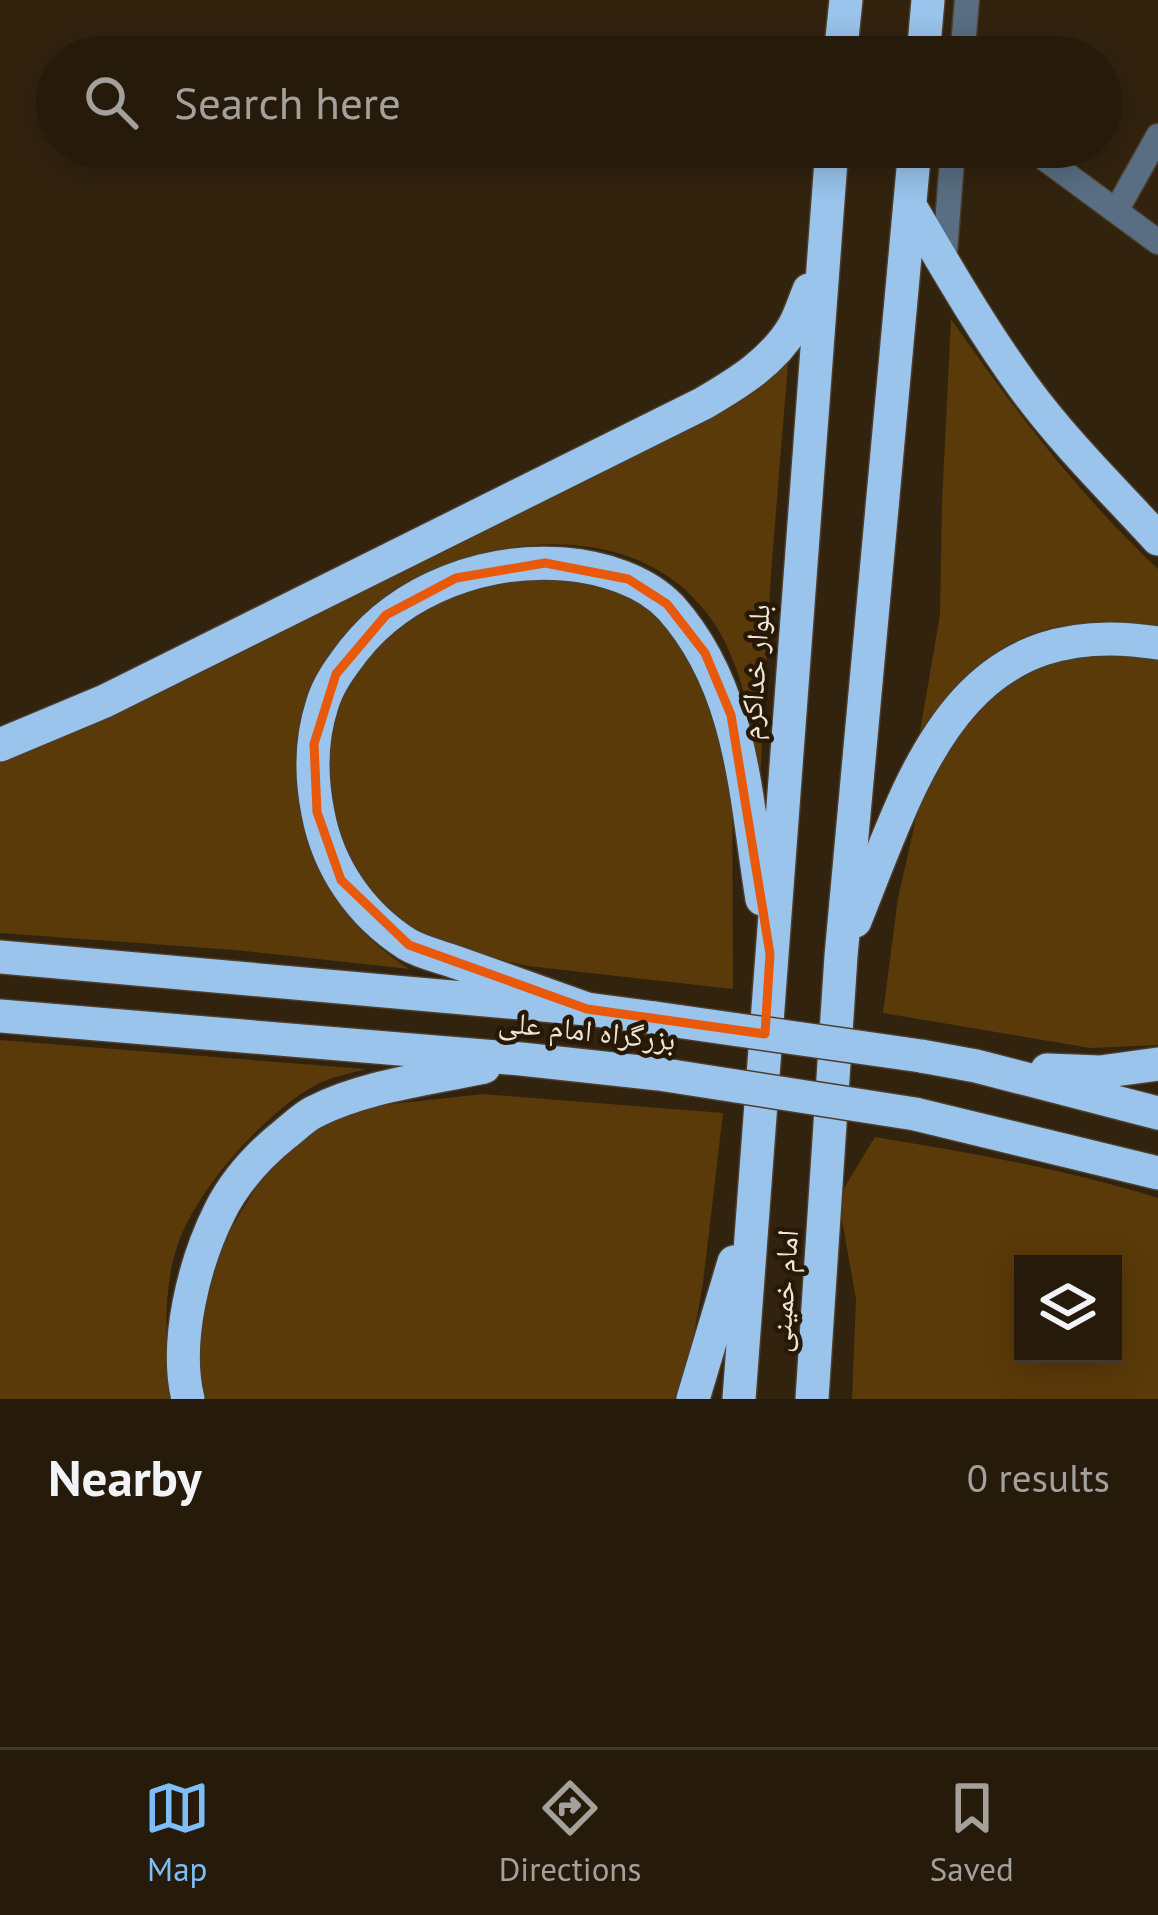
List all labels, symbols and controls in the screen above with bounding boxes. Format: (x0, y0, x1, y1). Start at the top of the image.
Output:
search box (36, 36, 1122, 168)
icon: search (78, 69, 144, 135)
text: Search here (174, 73, 401, 131)
street label: بلوار خداکرم (729, 603, 779, 741)
street label: بزرگراه امام علی (496, 1001, 678, 1059)
street label: امام خمینی (759, 1228, 807, 1354)
map controls (1014, 1255, 1122, 1363)
button: layers (1014, 1255, 1122, 1363)
text: Nearby (48, 1444, 202, 1510)
text: 0 results (967, 1452, 1110, 1503)
tab: Map (144, 1775, 210, 1890)
tab: Directions (499, 1775, 641, 1890)
tab: Saved (930, 1775, 1014, 1890)

